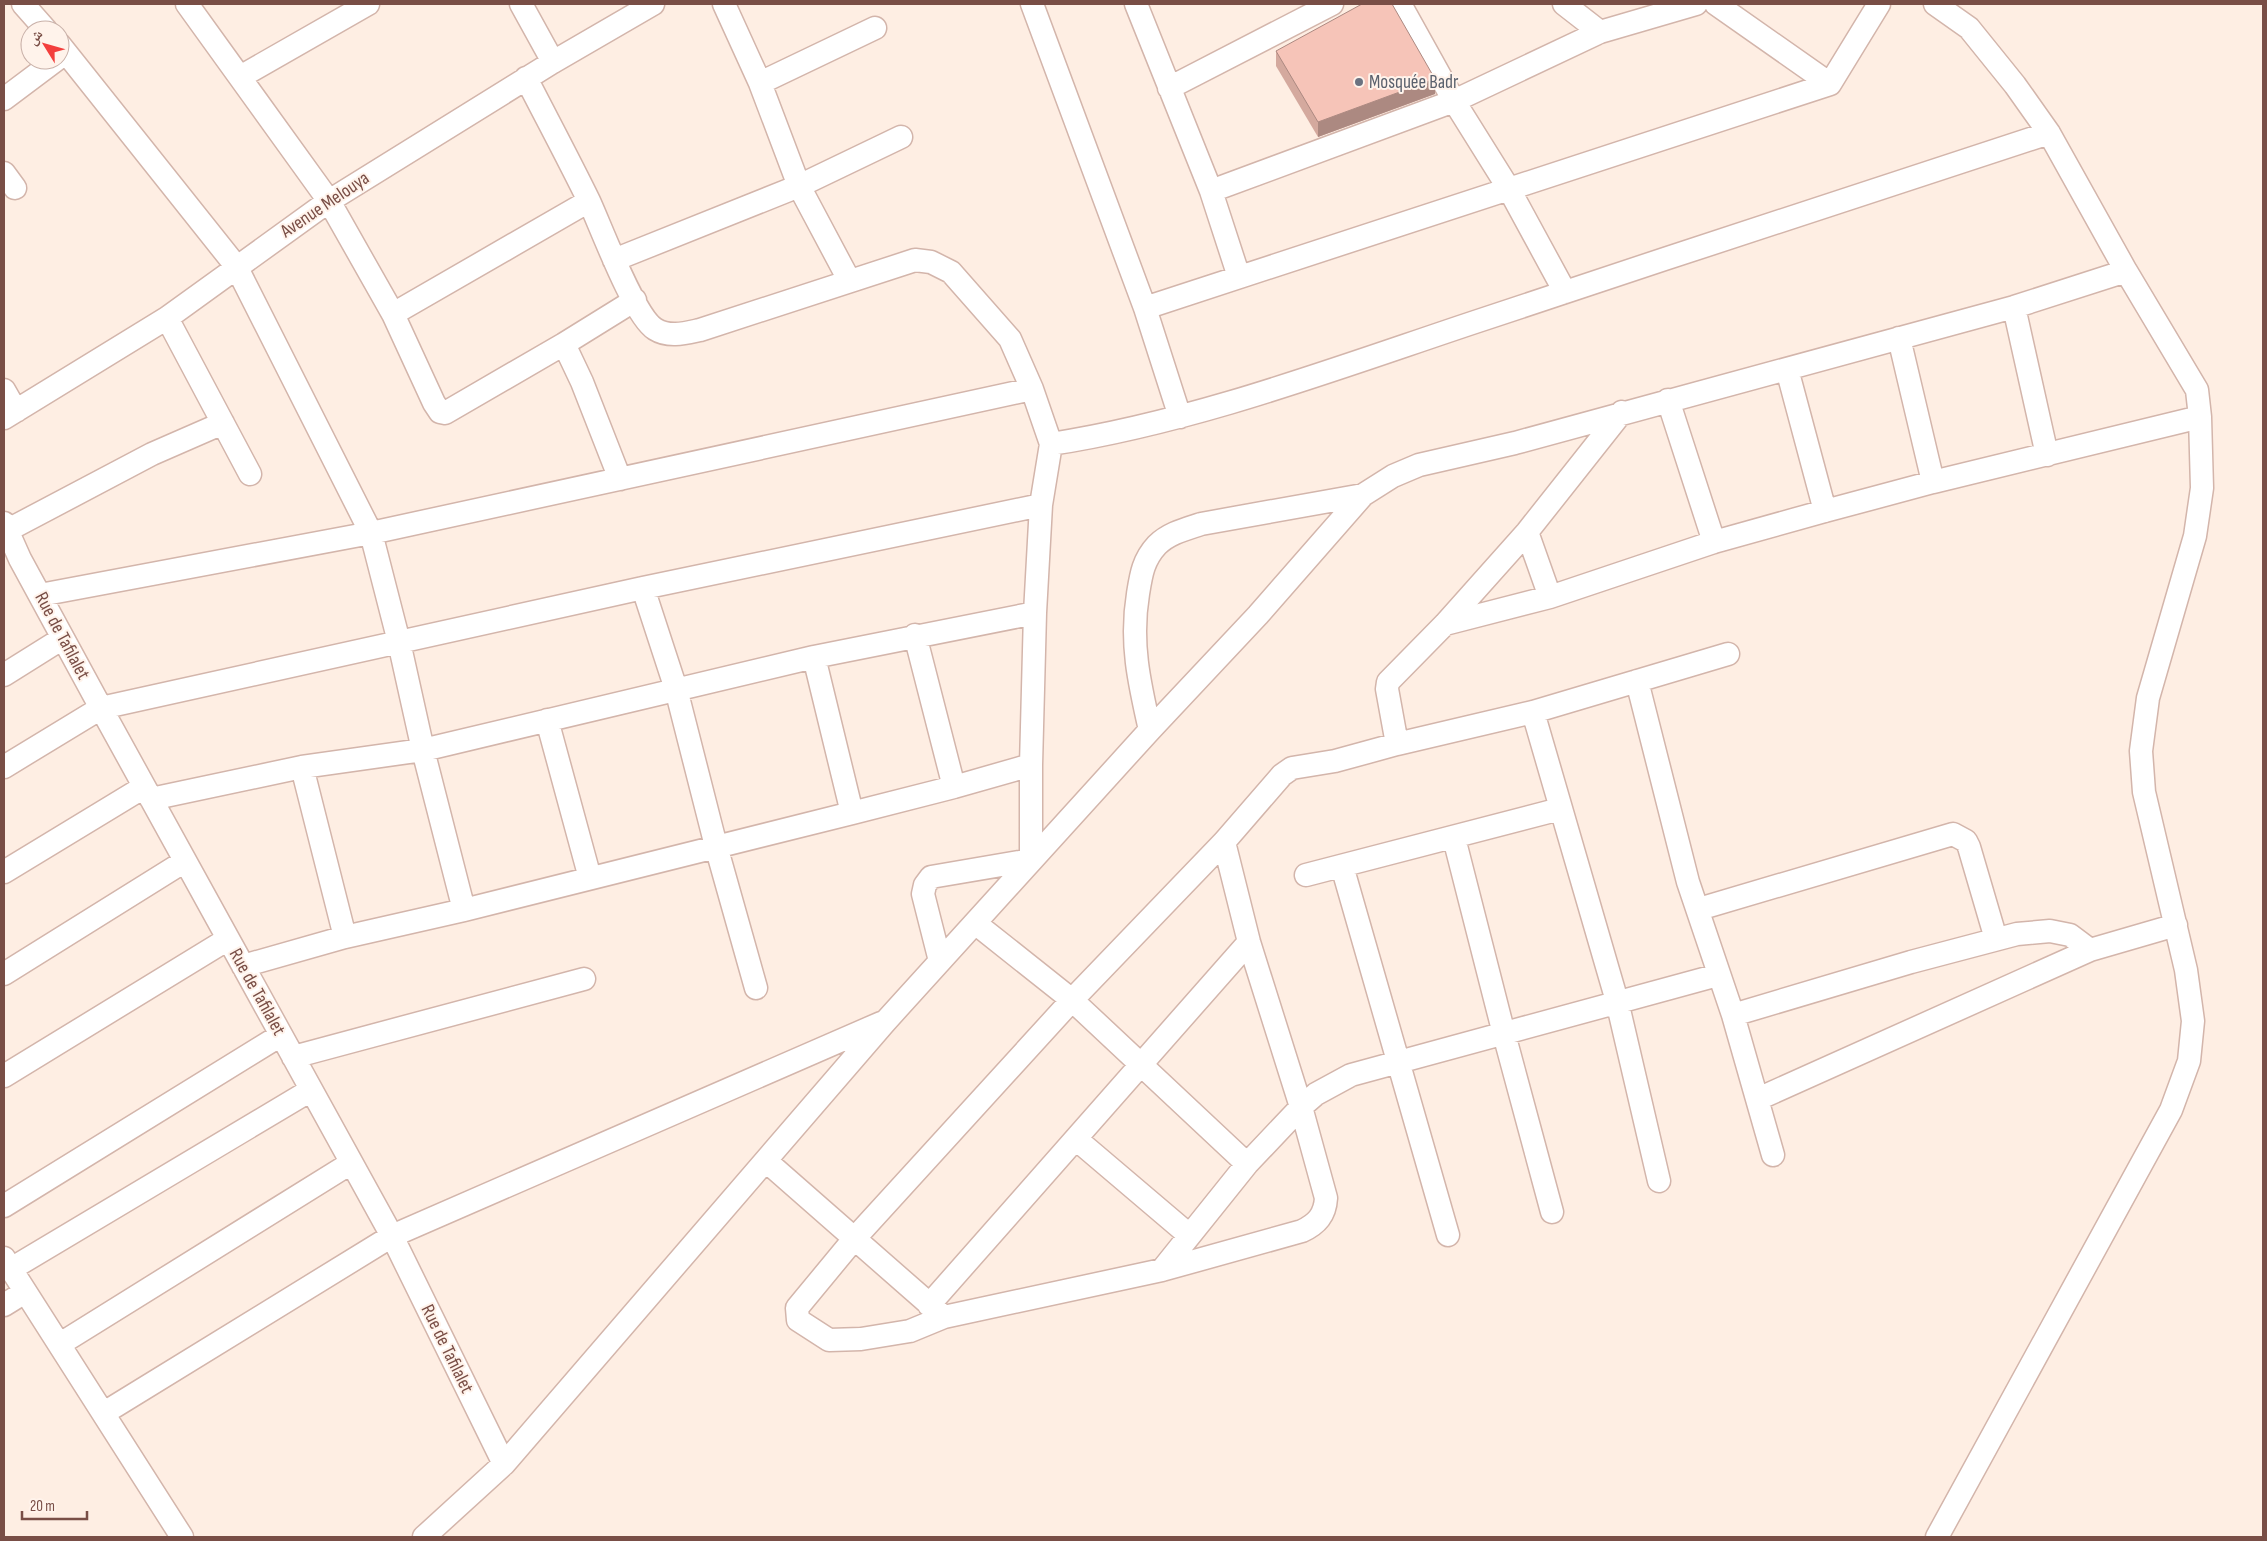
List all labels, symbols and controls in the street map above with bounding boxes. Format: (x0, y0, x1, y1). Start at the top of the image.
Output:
north arrow (20, 20, 70, 70)
text: ش (24, 26, 46, 49)
place label: Mosquée Badr (1369, 71, 1459, 94)
marker: Mosquée Badr (1353, 76, 1365, 88)
street label: Avenue Melouya (275, 167, 374, 244)
street label: Rue de Tafilalet (29, 588, 95, 684)
street label: Rue de Tafilalet (224, 945, 290, 1040)
street label: Rue de Tafilalet (416, 1301, 478, 1397)
scale bar (22, 1488, 88, 1520)
text: 20 m (30, 1497, 55, 1516)

